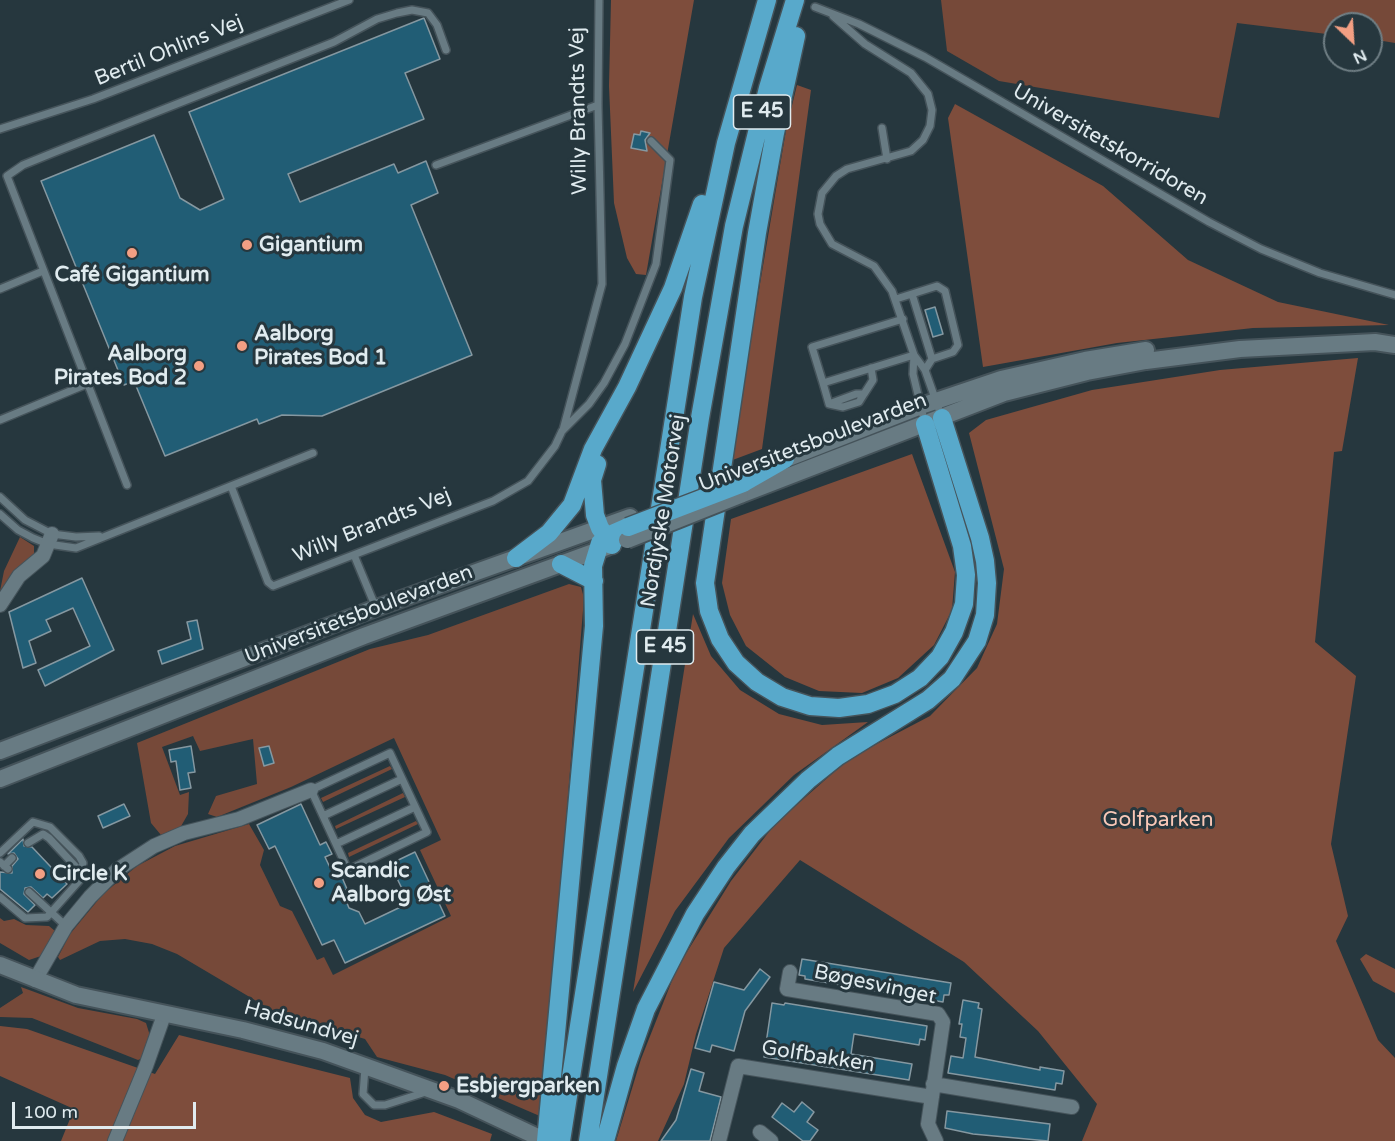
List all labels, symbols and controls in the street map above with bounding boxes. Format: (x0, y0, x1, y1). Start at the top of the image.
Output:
street label: Bertil Ohlins Vej (91, 10, 247, 92)
north arrow (1323, 12, 1383, 72)
street label: Willy Brandts Vej (565, 27, 593, 195)
text: N (1350, 45, 1370, 68)
street label: Universitetskorridoren (1008, 79, 1212, 211)
road number: E 45 (734, 95, 790, 129)
place label: Gigantium (259, 232, 363, 258)
marker: Gigantium (240, 238, 254, 252)
marker: Café Gigantium (125, 246, 139, 260)
place label: Café Gigantium (55, 262, 209, 288)
place label: Aalborg Pirates Bod 1 (254, 321, 387, 371)
marker: Aalborg Pirates Bod 1 (235, 339, 249, 353)
place label: Aalborg Pirates Bod 2 (54, 341, 187, 391)
marker: Aalborg Pirates Bod 2 (192, 359, 206, 373)
street label: Universitetsboulevarden (696, 388, 930, 498)
street label: Nordjyske Motorvej (636, 413, 692, 609)
street label: Willy Brandts Vej (289, 483, 455, 569)
street label: Universitetsboulevarden (242, 560, 476, 670)
road number: E 45 (636, 630, 694, 664)
park label: Golfparken (1103, 807, 1213, 833)
place label: Scandic Aalborg Øst (331, 858, 451, 908)
place label: Circle K (52, 861, 127, 887)
marker: Circle K (33, 867, 47, 881)
marker: Scandic Aalborg Øst (312, 876, 326, 890)
street label: Bøgesvinget (811, 960, 939, 1010)
street label: Hadsundvej (241, 996, 361, 1052)
street label: Golfbakken (760, 1036, 876, 1078)
place label: Esbjergparken (456, 1073, 600, 1099)
marker: Esbjergparken (437, 1079, 451, 1093)
scale bar (15, 1090, 200, 1128)
text: 100 m (23, 1101, 78, 1123)

